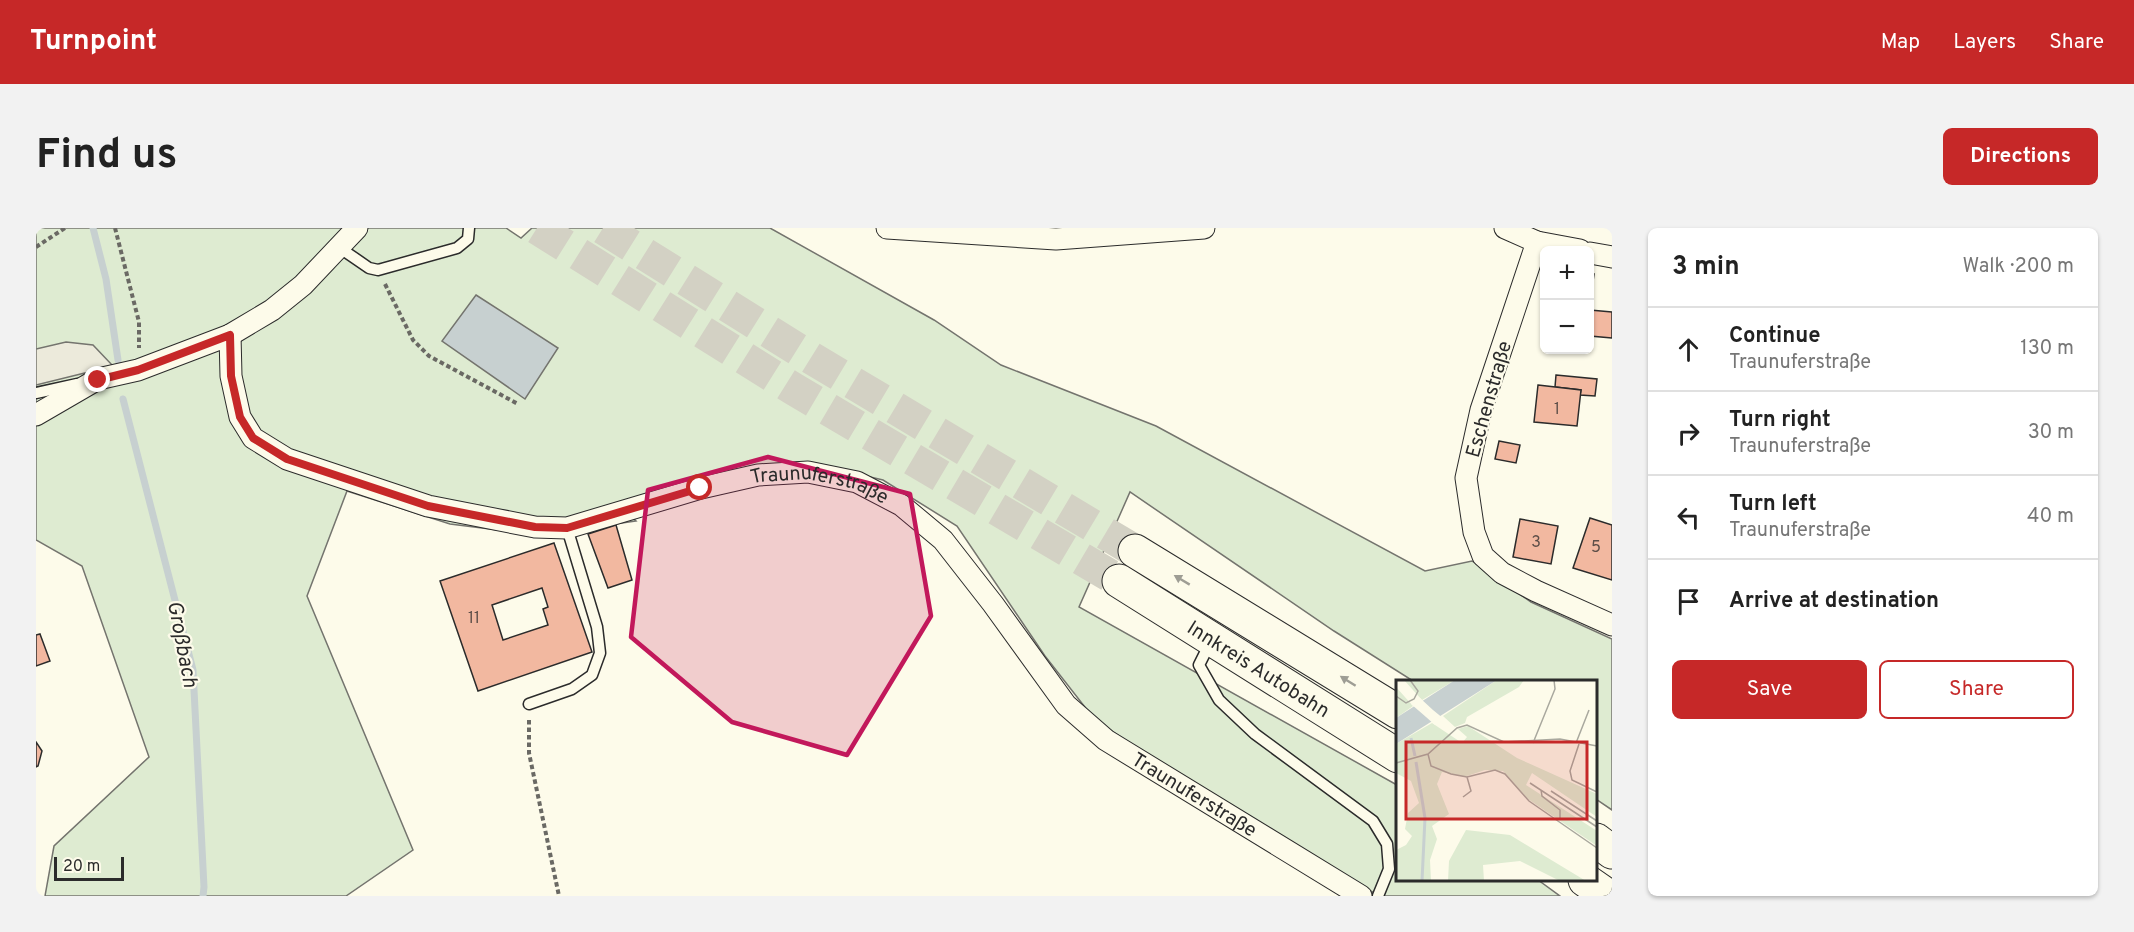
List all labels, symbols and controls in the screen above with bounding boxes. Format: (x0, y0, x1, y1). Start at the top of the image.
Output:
text: Turnpoint (30, 24, 157, 60)
text: Map (1881, 29, 1920, 56)
text: Layers (1953, 29, 2016, 56)
text: Share (2049, 29, 2104, 56)
button: Directions (1943, 128, 2098, 185)
text: Find us (36, 130, 177, 183)
map controls (1540, 246, 1594, 354)
button: + (1540, 246, 1594, 300)
text: 3 min (1672, 251, 1740, 284)
text: Walk · 200 m (1963, 254, 2074, 280)
button: − (1540, 300, 1594, 354)
text: Continue (1729, 323, 1820, 350)
icon: ahead (1672, 333, 1705, 366)
text: 130 m (2020, 336, 2074, 362)
street label: Eschenstraße (1461, 338, 1519, 461)
text: Traunuferstraße (1729, 350, 1871, 376)
route end (84, 366, 110, 392)
house number: 1 (1554, 400, 1560, 420)
text: Turn right (1729, 407, 1831, 434)
icon: right (1672, 417, 1705, 450)
text: 30 m (2028, 420, 2074, 446)
text: Traunuferstraße (1729, 434, 1871, 460)
street label: Traunuferstraße (748, 461, 893, 511)
route start (686, 474, 712, 500)
text: Turn left (1729, 491, 1817, 518)
icon: left (1672, 501, 1705, 534)
text: 40 m (2027, 504, 2074, 530)
text: Traunuferstraße (1729, 518, 1871, 544)
house number: 3 (1531, 533, 1541, 553)
house number: 5 (1591, 538, 1601, 558)
one-way arrow (1174, 574, 1190, 585)
icon: arrive (1672, 585, 1705, 618)
text: Arrive at destination (1729, 588, 1939, 615)
water label: Großbach (160, 599, 203, 690)
house number: 11 (468, 609, 480, 629)
street label: Innkreis Autobahn (1181, 616, 1334, 725)
button: Save (1672, 660, 1867, 719)
button: Share (1879, 660, 2074, 719)
one-way arrow (1340, 676, 1356, 687)
inset map (1396, 680, 1597, 881)
street label: Traunuferstraße (1126, 748, 1261, 844)
scale bar (54, 854, 124, 882)
text: 20 m (63, 857, 100, 877)

